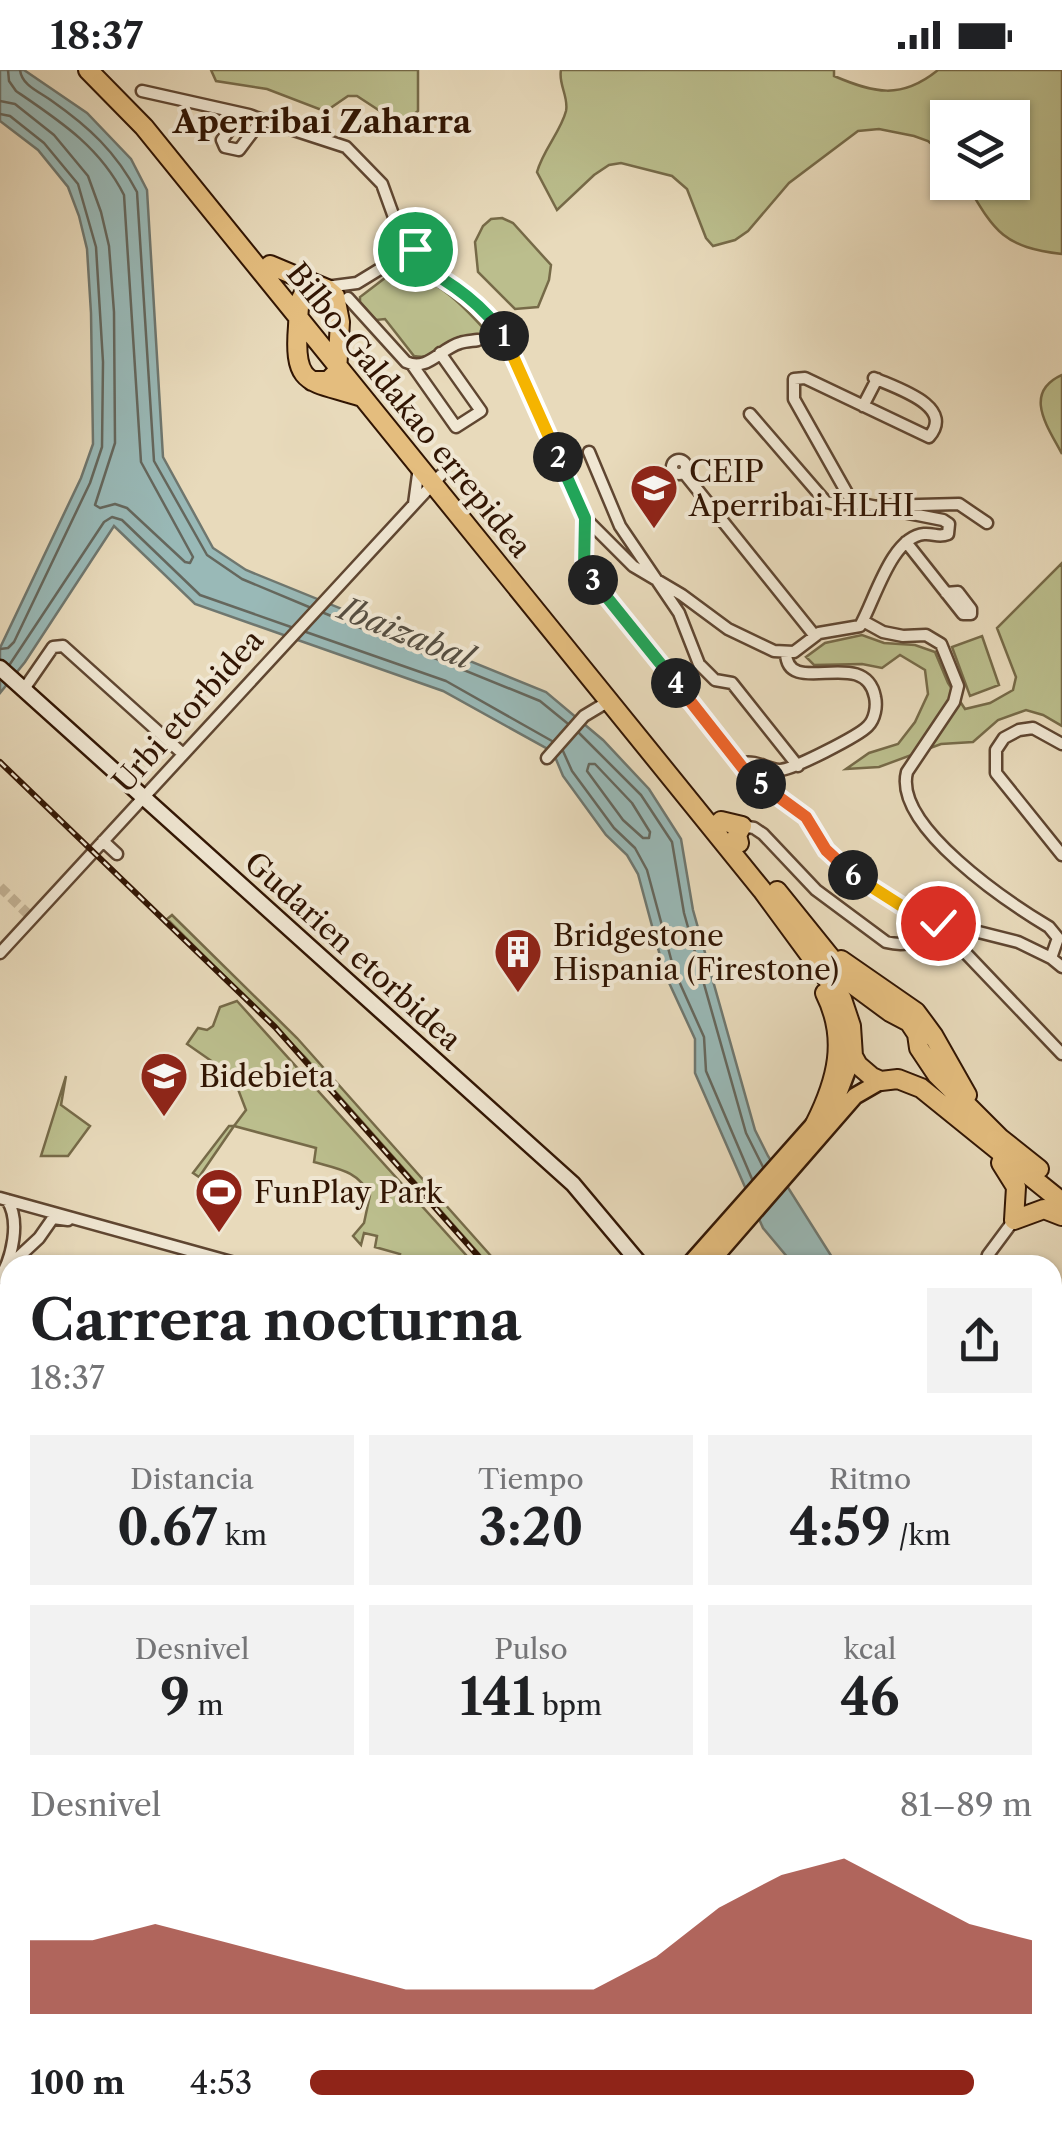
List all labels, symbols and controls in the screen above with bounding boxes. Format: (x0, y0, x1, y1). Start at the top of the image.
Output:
text: 18:37 (50, 12, 143, 59)
map controls (930, 100, 1030, 200)
button: layers (930, 100, 1030, 200)
district label: Aperribai Zaharra (172, 102, 472, 141)
pin (373, 207, 458, 292)
icon: arrive (388, 222, 443, 277)
street label: Bilbo-Galdakao errepidea (279, 255, 539, 565)
pin: 1 (479, 311, 529, 361)
text: 1 (498, 319, 510, 353)
pin: 2 (533, 432, 583, 482)
text: 2 (550, 440, 566, 474)
place label: CEIP Aperribai HLHI (688, 453, 914, 524)
school or university icon: CEIP Aperribai HLHI (628, 462, 680, 530)
pin: 3 (568, 555, 618, 605)
text: 3 (585, 563, 601, 597)
water label: Ibaizabal (331, 587, 482, 679)
street label: Urbi etorbidea (105, 622, 271, 800)
pin: 4 (651, 658, 701, 708)
text: 4 (668, 666, 684, 700)
pin: 5 (736, 759, 786, 809)
text: 5 (753, 767, 769, 801)
street label: Gudarien etorbidea (237, 844, 469, 1058)
pin: 6 (828, 850, 878, 900)
text: 6 (845, 858, 861, 892)
pin (896, 881, 981, 966)
icon: check (911, 896, 966, 951)
place label: Bridgestone Hispania (Firestone) (553, 917, 839, 988)
building icon: Bridgestone Hispania (Firestone) (492, 926, 544, 994)
school or university icon: Bidebieta (138, 1050, 190, 1118)
place label: Bidebieta (199, 1058, 335, 1095)
sports icon: FunPlay Park (193, 1166, 245, 1234)
place label: FunPlay Park (254, 1174, 445, 1211)
text: Carrera nocturna (30, 1287, 521, 1354)
button: share (927, 1288, 1032, 1393)
text: 18:37 (30, 1358, 105, 1397)
text: Distancia (130, 1462, 254, 1496)
text: Tiempo (478, 1462, 584, 1496)
text: Ritmo (829, 1462, 911, 1496)
text: 0.67 (117, 1496, 217, 1558)
text: 3:20 (479, 1496, 583, 1558)
text: 4:59 (789, 1496, 891, 1558)
text: km (217, 1518, 267, 1552)
text: /km (891, 1518, 951, 1552)
text: Desnivel (135, 1632, 249, 1666)
text: Pulso (494, 1632, 568, 1666)
text: kcal (844, 1632, 896, 1666)
text: 9 (160, 1666, 190, 1728)
text: 141 (460, 1666, 534, 1728)
text: 46 (840, 1666, 900, 1728)
text: m (190, 1688, 224, 1722)
text: bpm (534, 1688, 602, 1722)
text: Desnivel (30, 1785, 161, 1824)
text: 81–89 m (900, 1785, 1032, 1824)
text: 100 m (30, 2063, 125, 2102)
text: 4:53 (190, 2063, 252, 2102)

